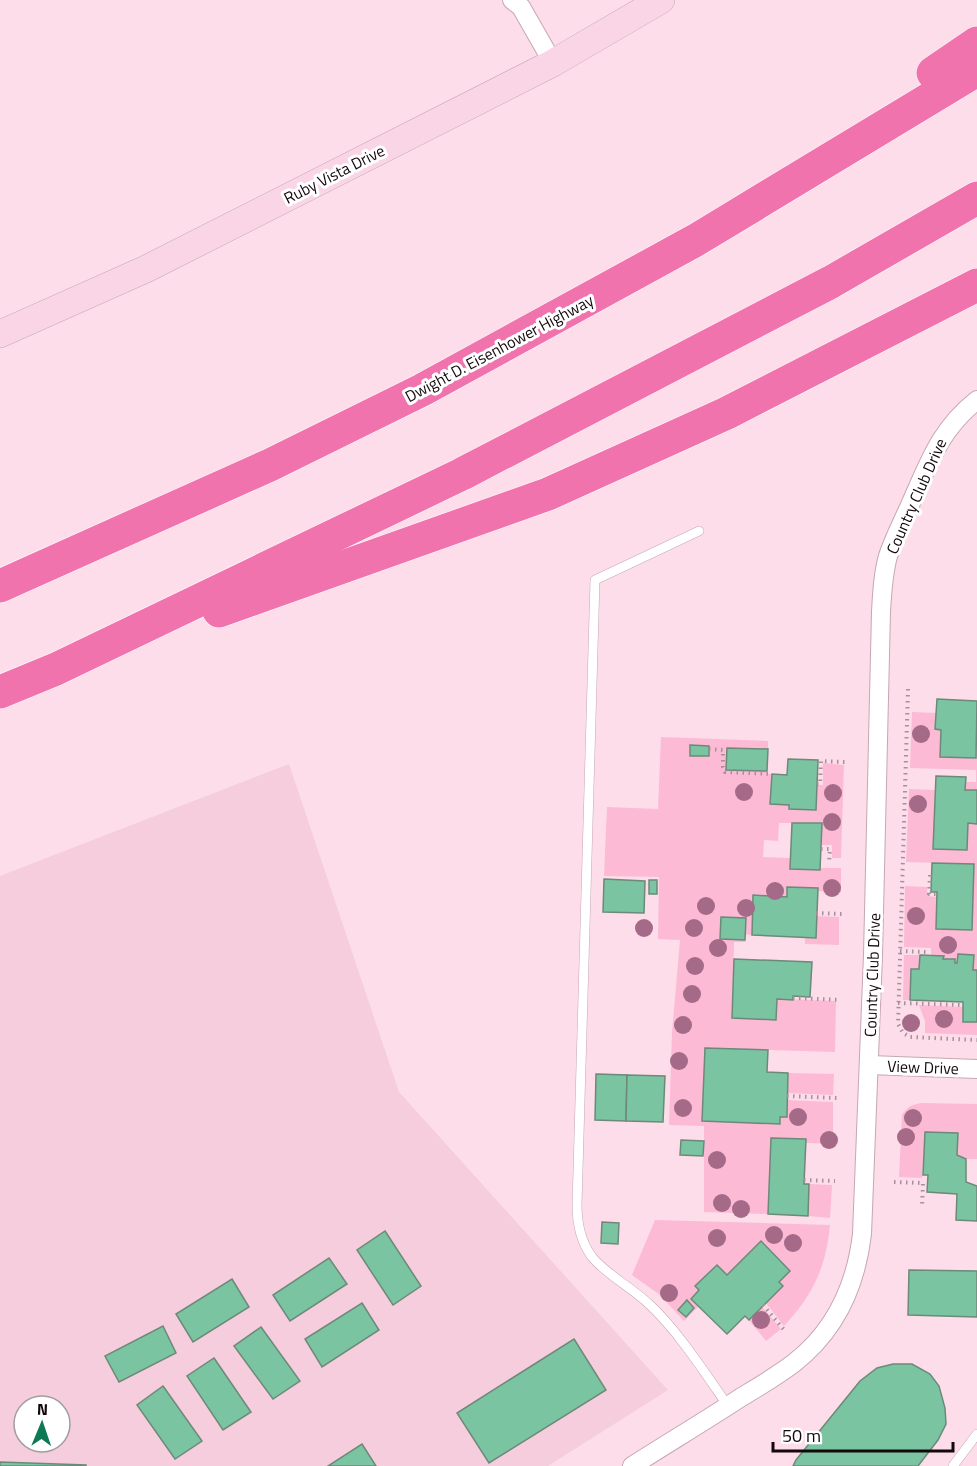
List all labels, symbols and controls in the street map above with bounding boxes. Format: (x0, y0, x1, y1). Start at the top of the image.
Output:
street label: Ruby Vista Drive (279, 138, 389, 210)
street label: Dwight D. Eisenhower Highway (400, 288, 598, 408)
street label: Country Club Drive (880, 434, 952, 558)
street label: Country Club Drive (858, 912, 886, 1038)
street label: View Drive (887, 1054, 959, 1080)
north arrow (12, 1394, 72, 1454)
text: N (37, 1397, 48, 1421)
scale bar (773, 1415, 953, 1453)
text: 50 m (782, 1422, 821, 1449)

